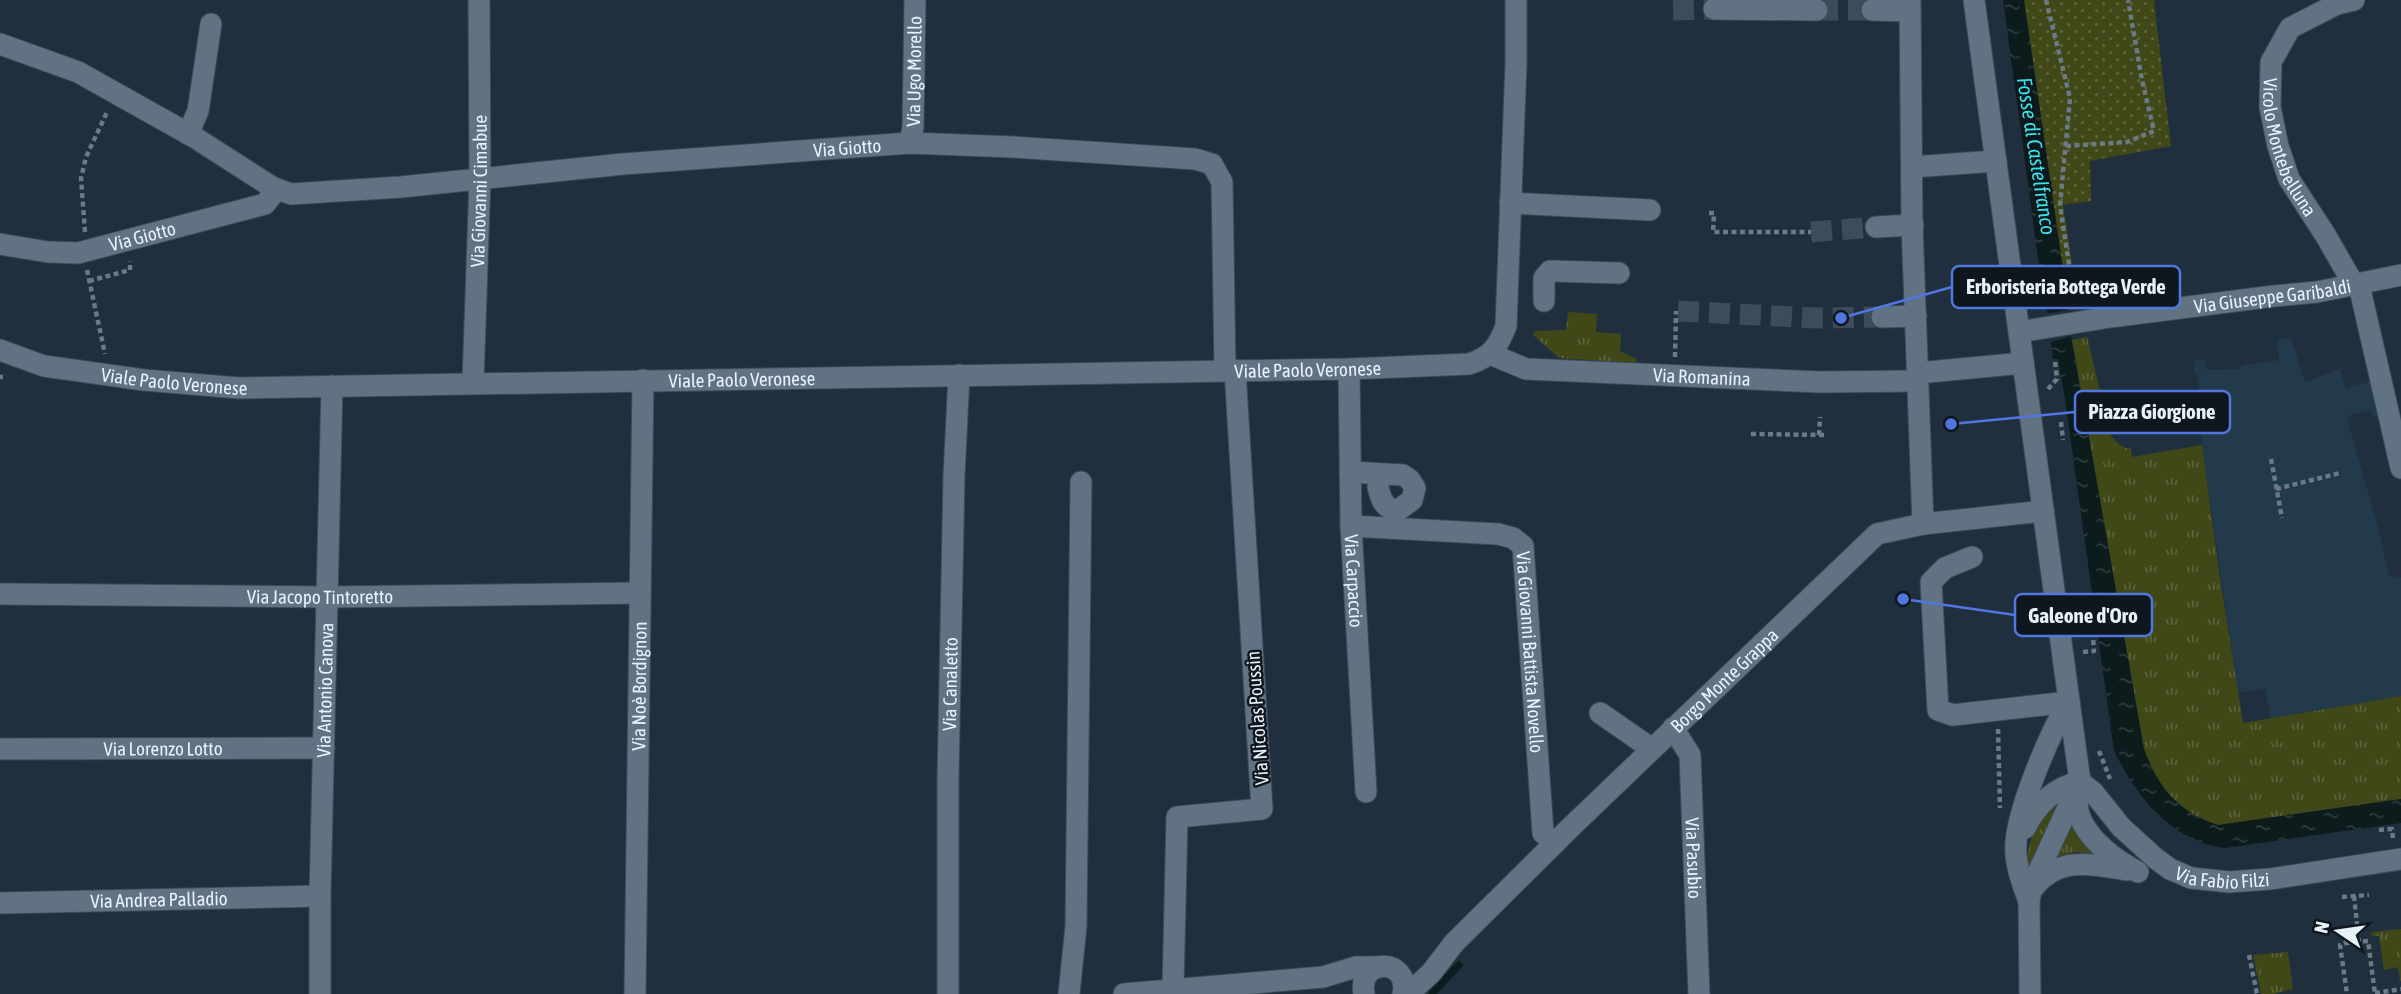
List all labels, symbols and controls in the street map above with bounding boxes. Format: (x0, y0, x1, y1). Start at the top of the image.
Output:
street label: Via Ugo Morello (902, 16, 926, 127)
water label: Fosse di Castelfranco (2013, 75, 2061, 237)
street label: Vicolo Montebelluna (2259, 78, 2321, 220)
street label: Via Giovanni Cimabue (466, 115, 491, 268)
street label: Via Giotto (812, 134, 882, 161)
street label: Via Giotto (106, 217, 178, 255)
callout: Erboristeria Bottega Verde (1952, 266, 2180, 308)
text: Erboristeria Bottega Verde (1966, 274, 2166, 298)
street label: Via Giuseppe Garibaldi (2192, 274, 2353, 317)
street label: Viale Paolo Veronese (1234, 357, 1382, 382)
street label: Viale Paolo Veronese (100, 363, 248, 399)
street label: Via Romanina (1652, 364, 1751, 390)
street label: Viale Paolo Veronese (668, 367, 815, 392)
callout: Piazza Giorgione (2075, 391, 2230, 433)
text: Piazza Giorgione (2088, 399, 2216, 423)
street label: Via Carpaccio (1340, 534, 1368, 628)
street label: Via Giovanni Battista Novello (1512, 551, 1548, 754)
street label: Via Jacopo Tintoretto (247, 585, 393, 608)
callout: Galeone d'Oro (2015, 594, 2152, 636)
text: Galeone d'Oro (2028, 603, 2138, 627)
street label: Via Noè Bordignon (627, 621, 651, 751)
street label: Via Antonio Canova (312, 622, 337, 758)
street label: Borgo Monte Grappa (1666, 624, 1783, 737)
street label: Via Canaletto (938, 637, 962, 731)
street label: Via Nicolas Poussin (1241, 650, 1273, 786)
street label: Via Lorenzo Lotto (103, 737, 223, 760)
street label: Via Pasubio (1681, 817, 1706, 899)
street label: Via Fabio Filzi (2172, 862, 2270, 893)
street label: Via Andrea Palladio (90, 887, 228, 912)
north arrow (2303, 896, 2373, 966)
text: N (2309, 919, 2333, 935)

